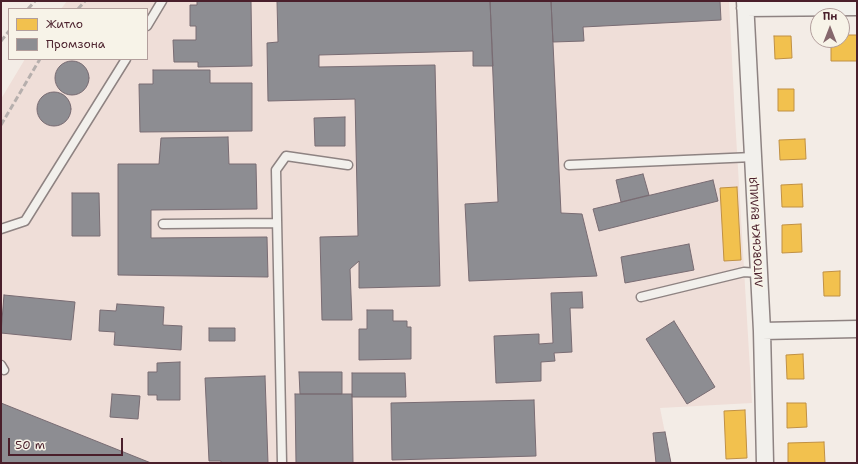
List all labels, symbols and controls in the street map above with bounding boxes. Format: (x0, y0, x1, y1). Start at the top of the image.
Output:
legend (8, 8, 148, 60)
north arrow (810, 8, 850, 48)
text: Пн (823, 9, 837, 24)
text: Житло (46, 16, 83, 32)
text: Промзона (46, 36, 105, 52)
street label: ЛИТОВСЬКА ВУЛИЦЯ (748, 177, 766, 287)
scale bar (10, 430, 125, 456)
text: 50 m (15, 437, 45, 453)

